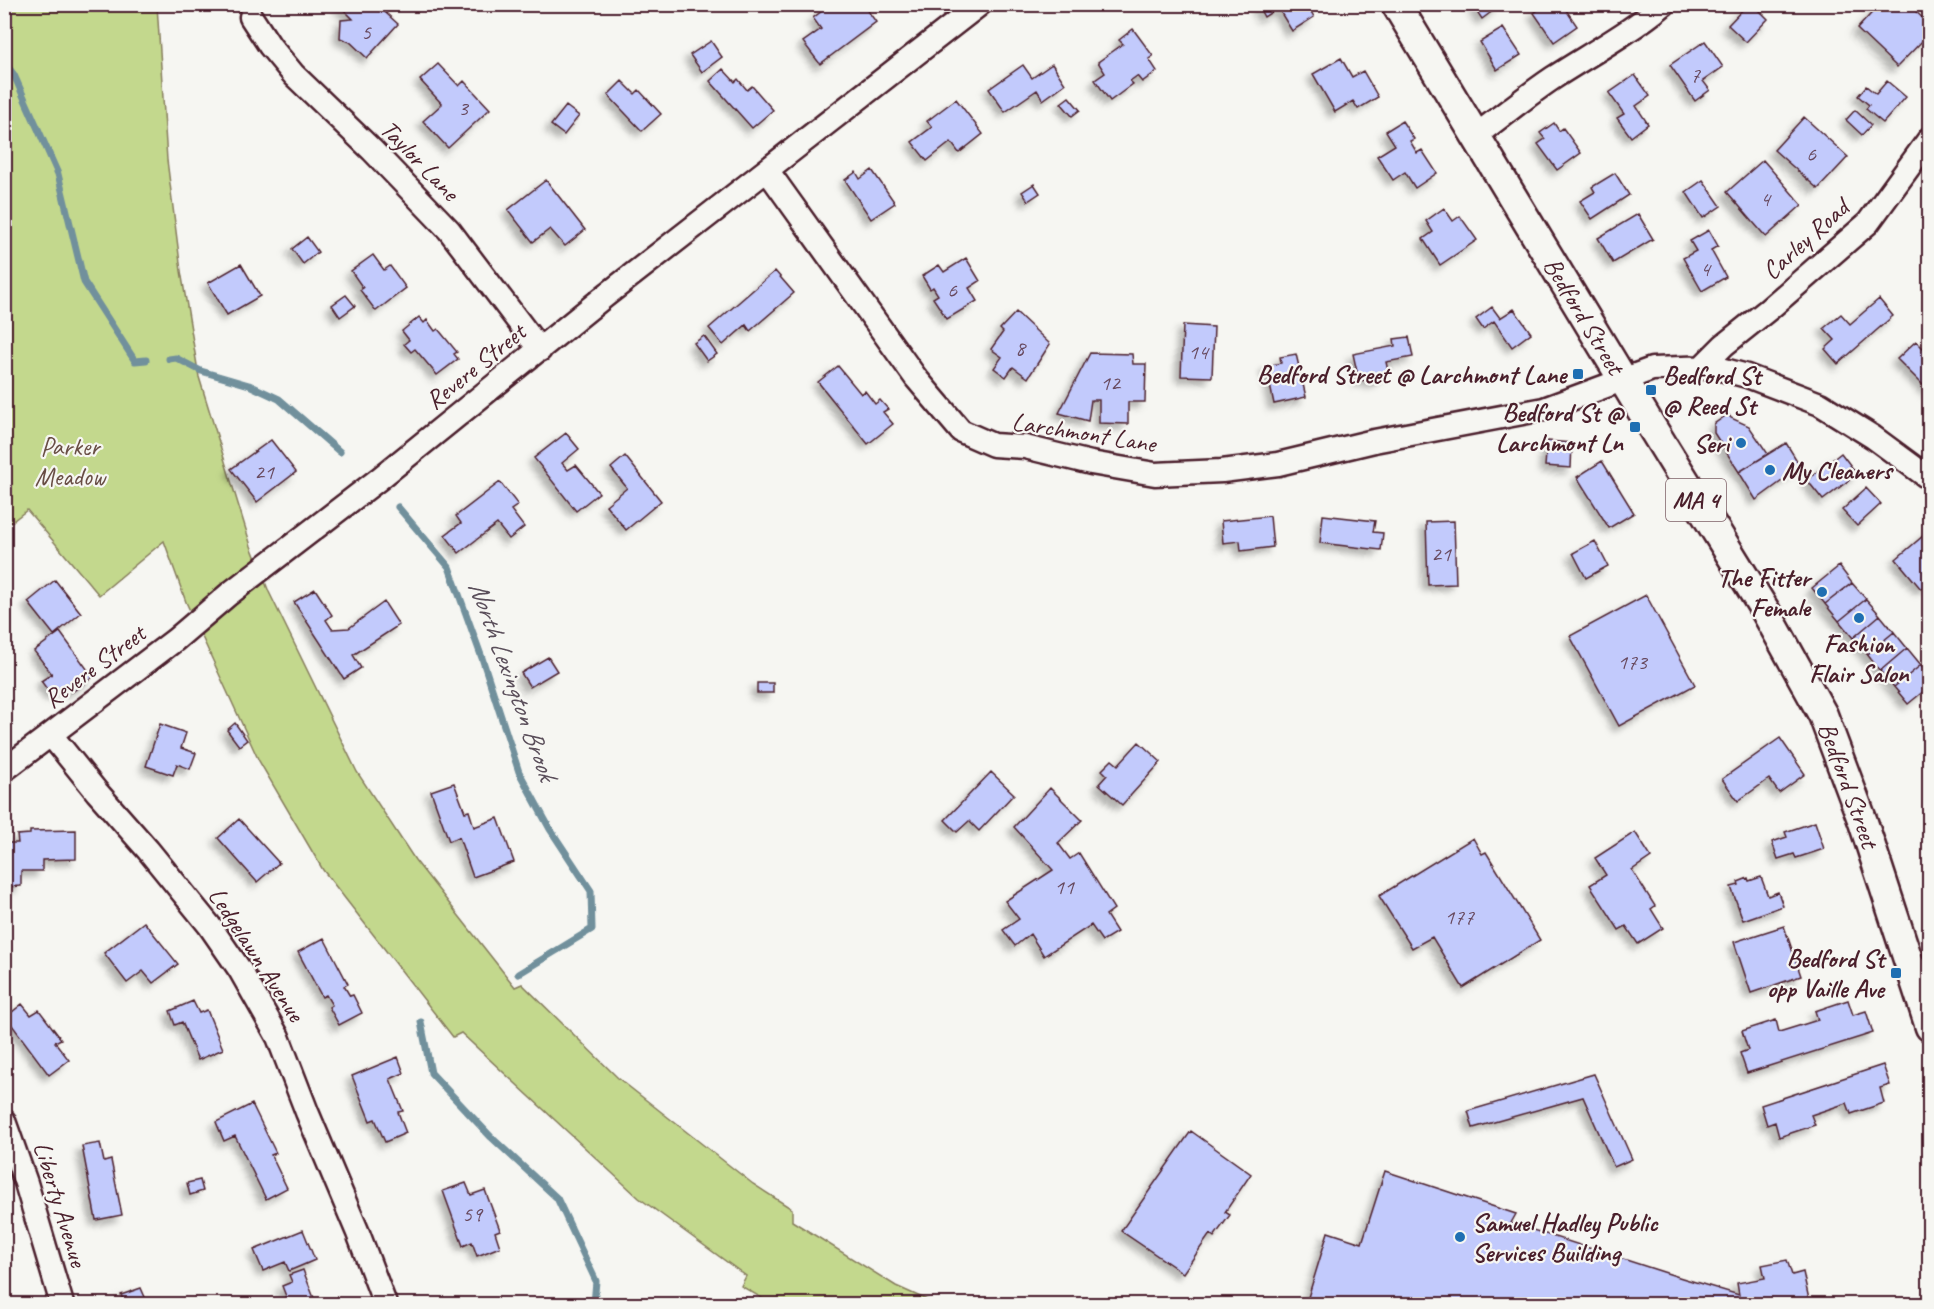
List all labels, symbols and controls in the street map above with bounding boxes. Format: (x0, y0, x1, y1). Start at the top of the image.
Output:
house number: 5 (361, 18, 372, 46)
house number: 7 (1690, 61, 1701, 89)
house number: 3 (458, 94, 470, 122)
street label: Taylor Lane (373, 113, 468, 210)
house number: 6 (1806, 140, 1817, 168)
house number: 4 (1760, 185, 1772, 213)
street label: Carley Road (1755, 189, 1858, 287)
street label: Bedford Street (1536, 251, 1633, 382)
house number: 4 (1700, 255, 1712, 283)
house number: 6 (947, 276, 958, 304)
street label: Revere Street (419, 314, 534, 417)
house number: 8 (1015, 334, 1027, 362)
house number: 14 (1188, 338, 1210, 366)
place label: Bedford Street @ Larchmont Lane (1257, 358, 1568, 391)
place label: Bedford St @ Reed St (1663, 359, 1764, 422)
marker: Bedford Street @ Larchmont Lane (1571, 367, 1585, 381)
house number: 12 (1100, 369, 1122, 397)
marker: Bedford St @ Reed St (1644, 383, 1658, 397)
place label: Bedford St @ Larchmont Ln (1496, 396, 1625, 459)
street label: Larchmont Lane (1010, 405, 1161, 461)
marker: Bedford St @ Larchmont Ln (1628, 420, 1642, 434)
place label: Seri (1694, 427, 1732, 460)
park label: Parker Meadow (35, 430, 107, 493)
marker: Seri (1734, 436, 1748, 450)
place label: My Cleaners (1782, 454, 1895, 487)
house number: 21 (254, 458, 275, 486)
marker: My Cleaners (1763, 463, 1777, 477)
road number: MA 4 (1666, 479, 1726, 521)
house number: 21 (1431, 540, 1452, 568)
place label: The Fitter Female (1718, 561, 1813, 624)
water label: North Lexington Brook (461, 576, 567, 789)
marker: The Fitter Female (1815, 585, 1829, 599)
marker: Fashion Flair Salon (1852, 611, 1866, 625)
street label: Revere Street (37, 616, 154, 716)
place label: Fashion Flair Salon (1809, 627, 1910, 690)
house number: 173 (1617, 648, 1649, 676)
street label: Bedford Street (1810, 718, 1887, 854)
house number: 11 (1054, 873, 1075, 901)
street label: Ledgelawn Avenue (201, 881, 313, 1029)
house number: 177 (1444, 903, 1475, 931)
place label: Bedford St opp Vaille Ave (1767, 942, 1887, 1005)
marker: Bedford St opp Vaille Ave (1889, 966, 1903, 980)
street label: Liberty Avenue (26, 1138, 96, 1272)
house number: 59 (462, 1200, 484, 1228)
place label: Samuel Hadley Public Services Building (1472, 1206, 1659, 1269)
marker: Samuel Hadley Public Services Building (1453, 1230, 1467, 1244)

